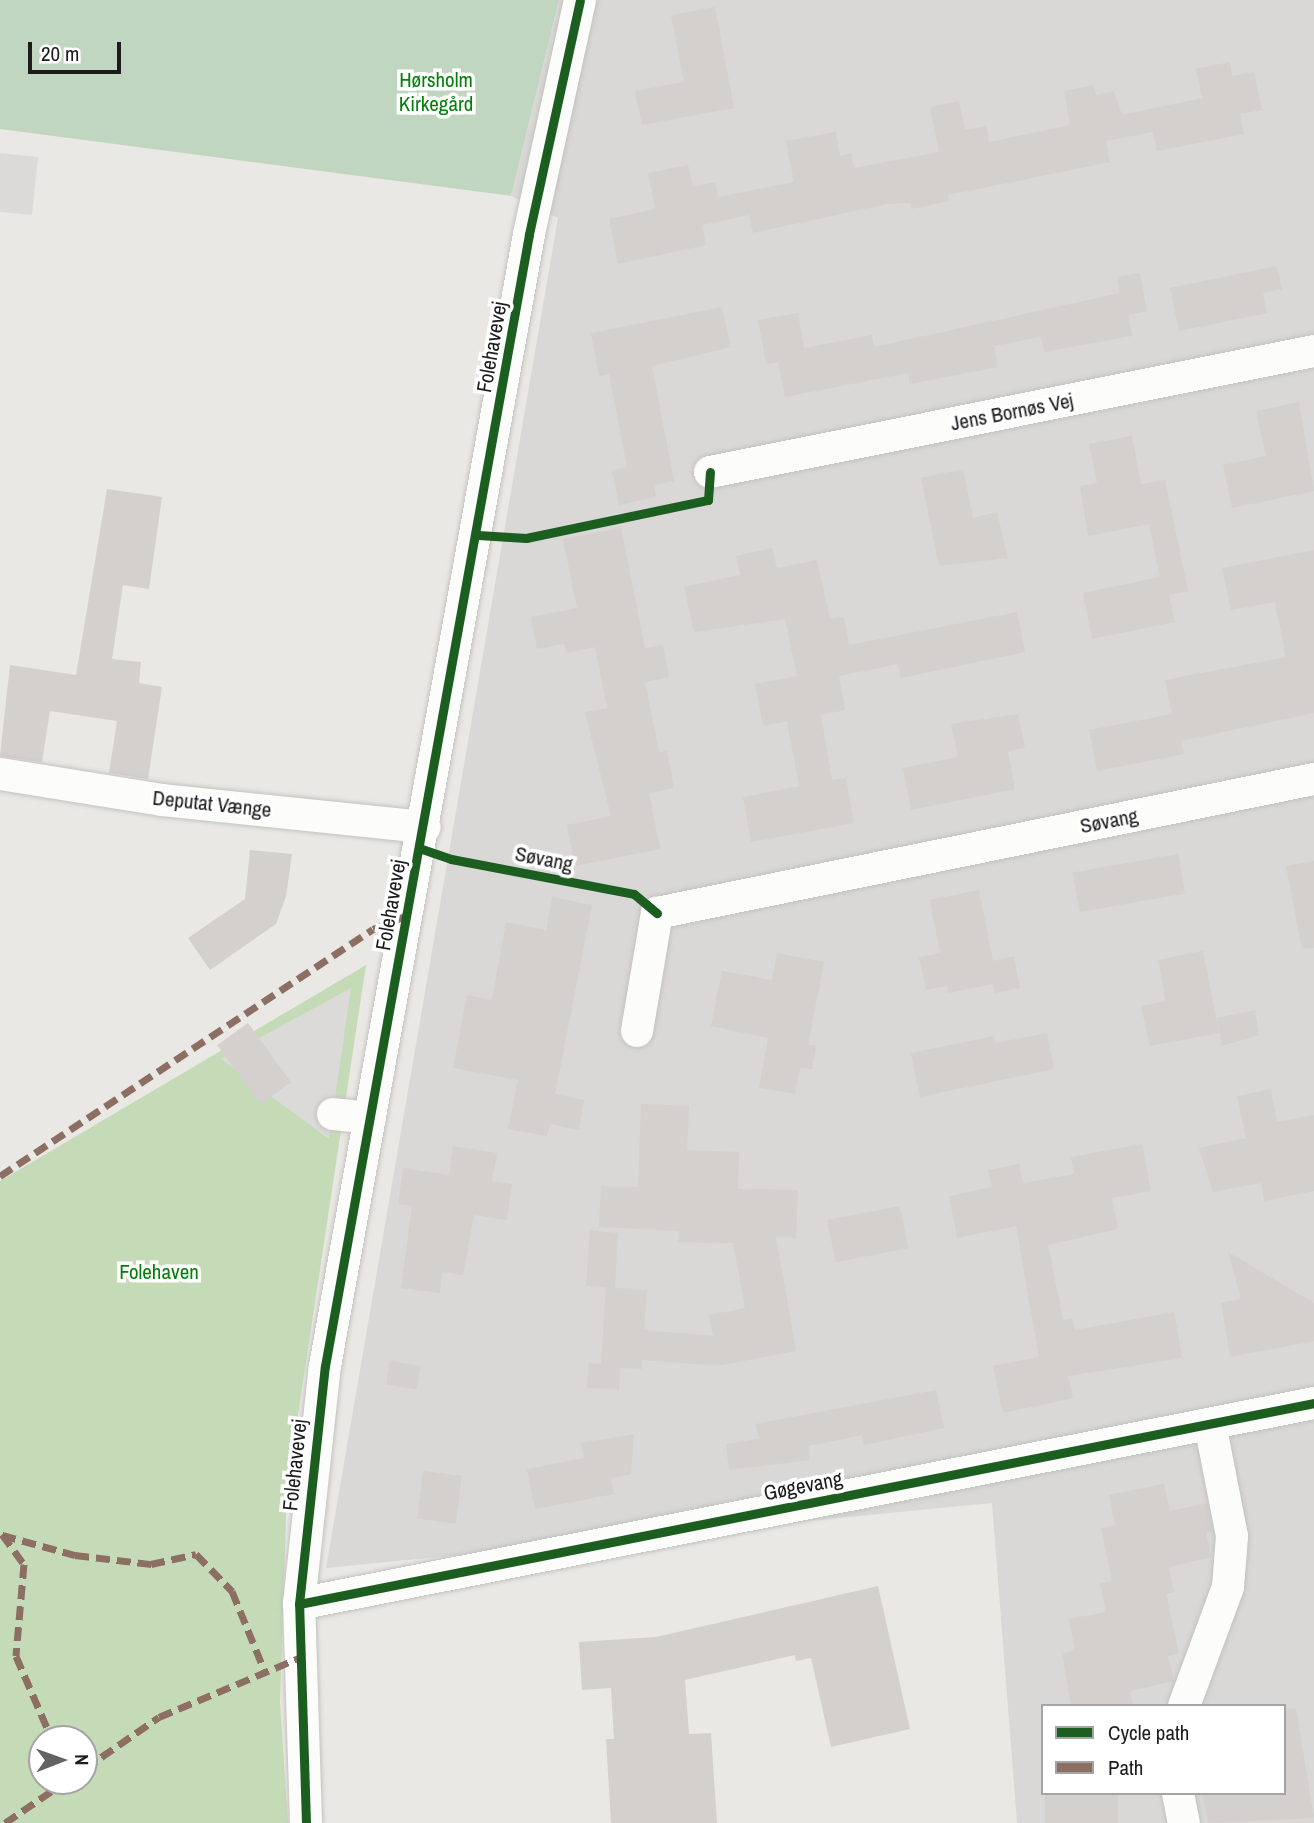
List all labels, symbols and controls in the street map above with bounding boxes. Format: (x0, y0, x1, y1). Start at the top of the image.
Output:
scale bar (32, 28, 124, 72)
text: 20 m (41, 39, 79, 68)
park label: Hørsholm Kirkegård (399, 67, 473, 117)
street label: Folehavevej (472, 300, 512, 394)
street label: Jens Bornøs Vej (949, 388, 1075, 436)
street label: Deputat Vænge (151, 785, 273, 823)
street label: Søvang (1078, 803, 1140, 839)
street label: Søvang (513, 841, 575, 877)
street label: Folehavevej (371, 858, 411, 952)
park label: Folehaven (119, 1259, 199, 1285)
street label: Folehavevej (278, 1418, 312, 1512)
street label: Gøgevang (762, 1466, 844, 1506)
legend (1041, 1704, 1286, 1795)
text: Cycle path (1108, 1718, 1189, 1747)
north arrow (28, 1725, 98, 1795)
text: Path (1108, 1753, 1143, 1782)
text: N (69, 1754, 95, 1766)

